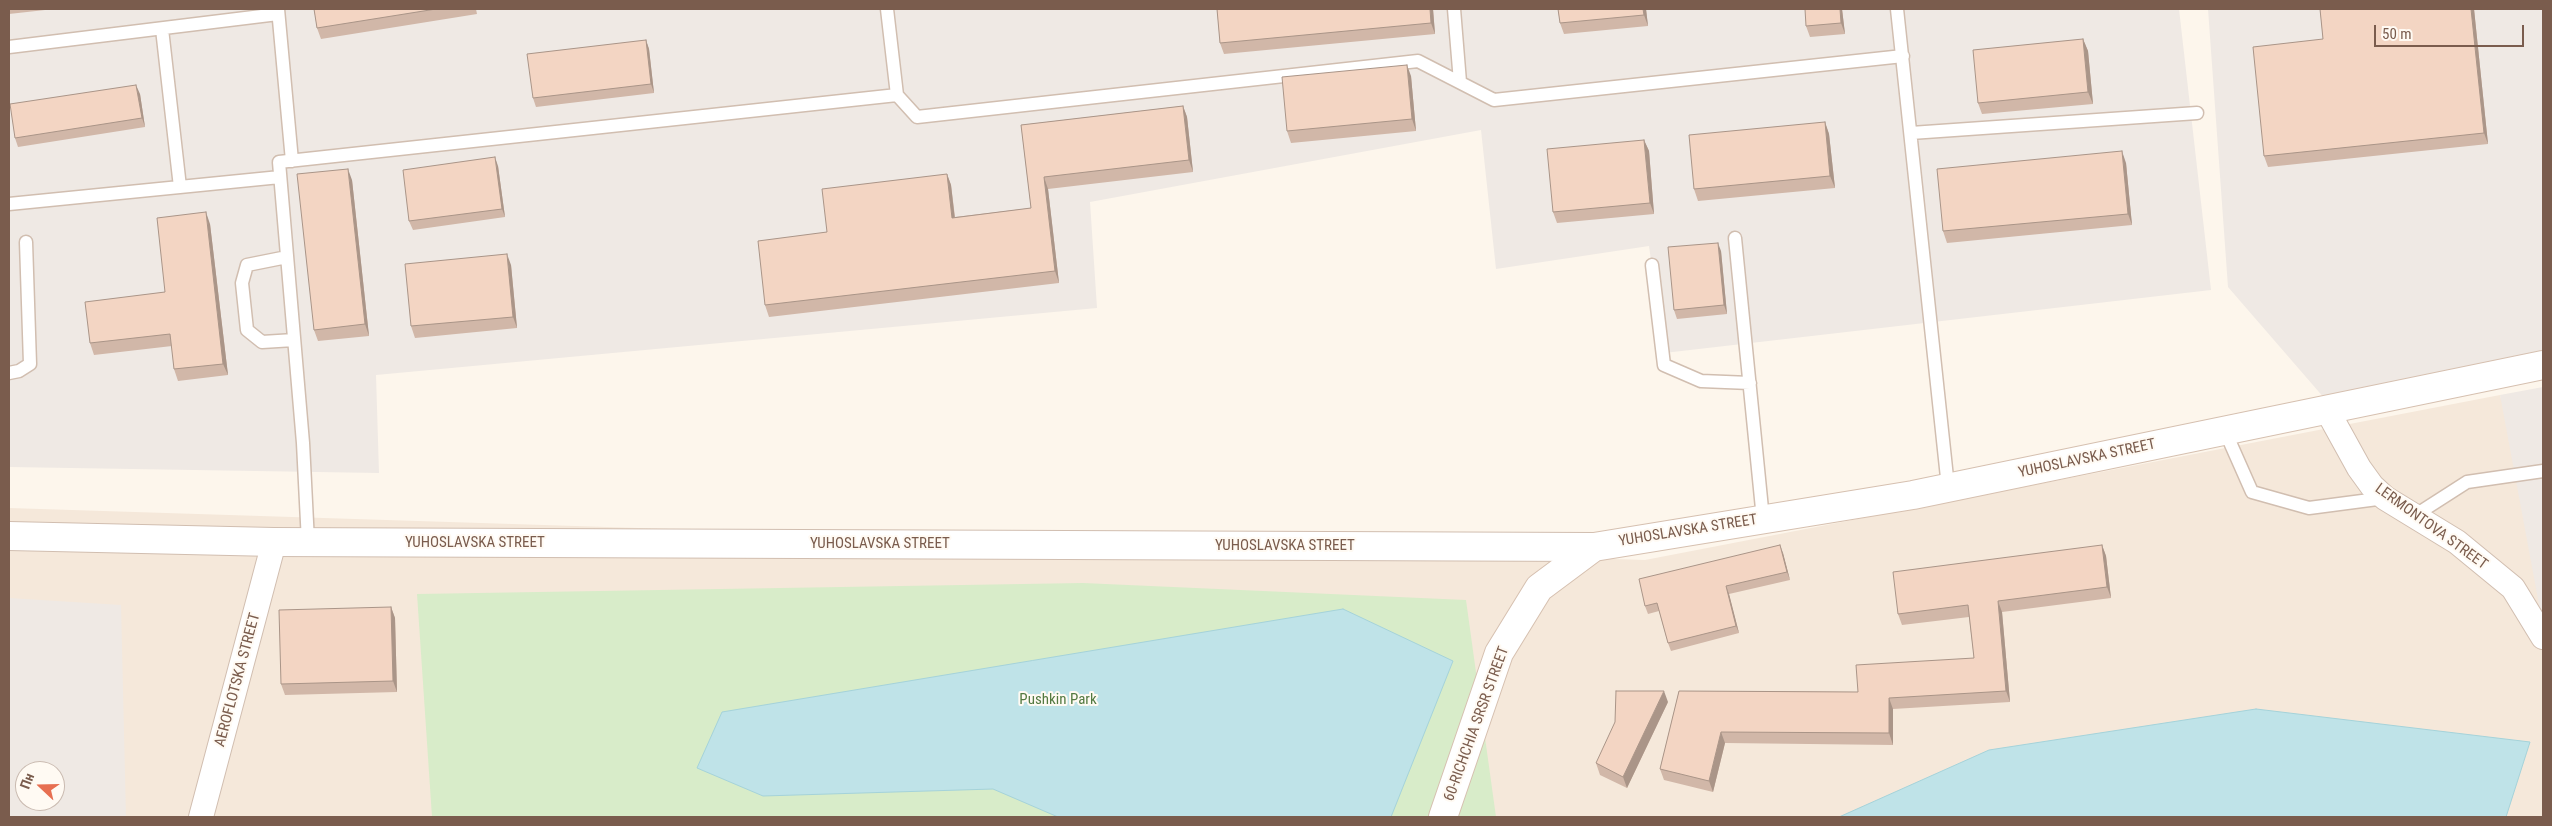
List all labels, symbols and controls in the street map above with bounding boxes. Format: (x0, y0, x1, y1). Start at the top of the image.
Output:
scale bar (2377, 15, 2527, 47)
text: 50 m (2382, 25, 2412, 43)
street label: YUHOSLAVSKA STREET (2017, 436, 2157, 482)
street label: LERMONTOVA STREET (2371, 480, 2491, 574)
street label: YUHOSLAVSKA STREET (1618, 511, 1758, 551)
street label: YUHOSLAVSKA STREET (405, 534, 545, 552)
street label: YUHOSLAVSKA STREET (810, 535, 950, 553)
street label: YUHOSLAVSKA STREET (1215, 537, 1355, 555)
street label: AEROFLOTSKA STREET (211, 611, 265, 749)
street label: 60-RICHCHIA SRSR STREET (1441, 644, 1513, 804)
park label: Pushkin Park (1019, 691, 1097, 709)
north arrow (15, 761, 65, 811)
text: Пн (17, 771, 37, 791)

